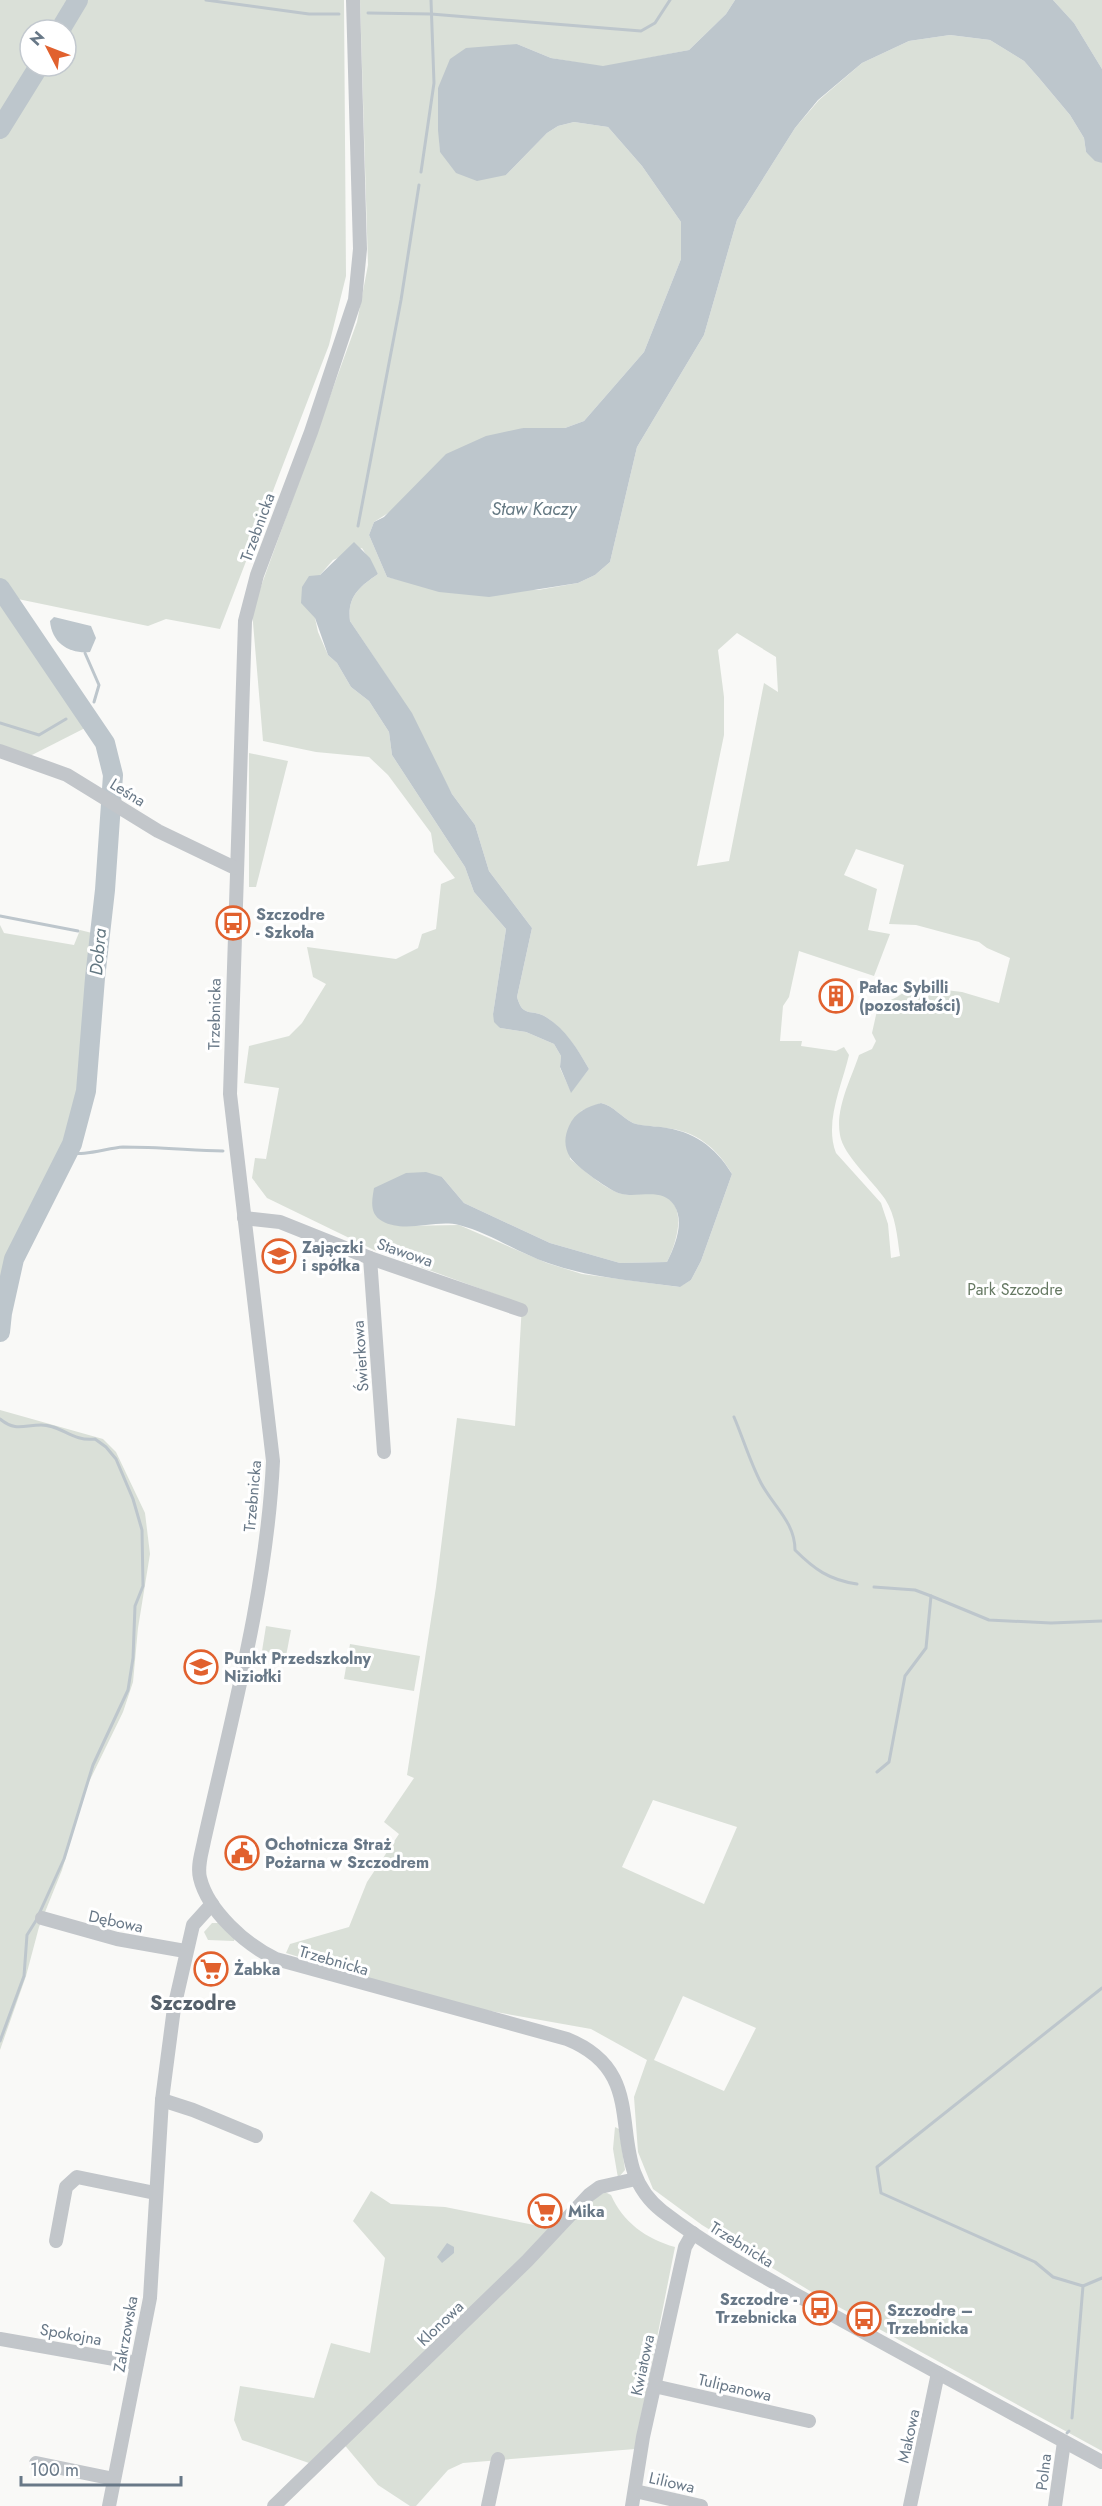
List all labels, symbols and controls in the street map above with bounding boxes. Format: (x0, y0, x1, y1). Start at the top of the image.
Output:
north arrow (18, 18, 78, 78)
text: N (24, 26, 50, 51)
street label: Trzebnicka (234, 490, 281, 565)
water label: Staw Kaczy (491, 496, 578, 522)
street label: Leśna (106, 773, 150, 812)
place label: Szczodre - Szkoła (256, 903, 325, 944)
bus stop icon: Szczodre - Szkoła (215, 905, 251, 941)
water label: Dobra (83, 927, 113, 977)
place label: Pałac Sybilli (pozostałości) (859, 976, 961, 1017)
street label: Trzebnicka (202, 978, 227, 1050)
building icon: Pałac Sybilli (pozostałości) (818, 978, 854, 1014)
street label: Stawowa (374, 1232, 436, 1273)
place label: Zajączki i spółka (302, 1236, 364, 1277)
school or university icon: Zajączki i spółka (261, 1238, 297, 1274)
park label: Park Szczodre (967, 1278, 1063, 1301)
street label: Świerkowa (347, 1320, 374, 1392)
street label: Trzebnicka (238, 1459, 267, 1533)
place label: Punkt Przedszkolny Niziołki (224, 1647, 372, 1688)
school or university icon: Punkt Przedszkolny Niziołki (183, 1649, 219, 1685)
place label: Ochotnicza Straż Pożarna w Szczodrem (265, 1833, 429, 1874)
public building icon: Ochotnicza Straż Pożarna w Szczodrem (224, 1835, 260, 1871)
street label: Dębowa (86, 1904, 145, 1938)
street label: Trzebnicka (296, 1940, 371, 1981)
supermarket icon: Żabka (193, 1951, 229, 1987)
place label: Żabka (234, 1958, 280, 1981)
district label: Szczodre (150, 1989, 236, 2018)
supermarket icon: Mika (527, 2193, 563, 2229)
place label: Mika (568, 2200, 605, 2223)
street label: Trzebnicka (705, 2216, 778, 2273)
place label: Szczodre - Trzebnicka (716, 2288, 797, 2329)
bus stop icon: Szczodre - Trzebnicka (802, 2290, 838, 2326)
street label: Zakrzowska (107, 2294, 144, 2374)
street label: Klonowa (412, 2295, 469, 2351)
place label: Szczodre – Trzebnicka (887, 2299, 973, 2340)
bus stop icon: Szczodre – Trzebnicka (846, 2301, 882, 2337)
street label: Spokojna (38, 2318, 104, 2351)
street label: Kwiatowa (625, 2332, 660, 2398)
street label: Tulipanowa (696, 2368, 774, 2407)
street label: Makowa (892, 2407, 925, 2465)
scale bar (21, 2449, 182, 2487)
street label: Polna (1030, 2452, 1057, 2492)
text: 100 m (30, 2457, 79, 2483)
street label: Liliowa (647, 2466, 697, 2499)

